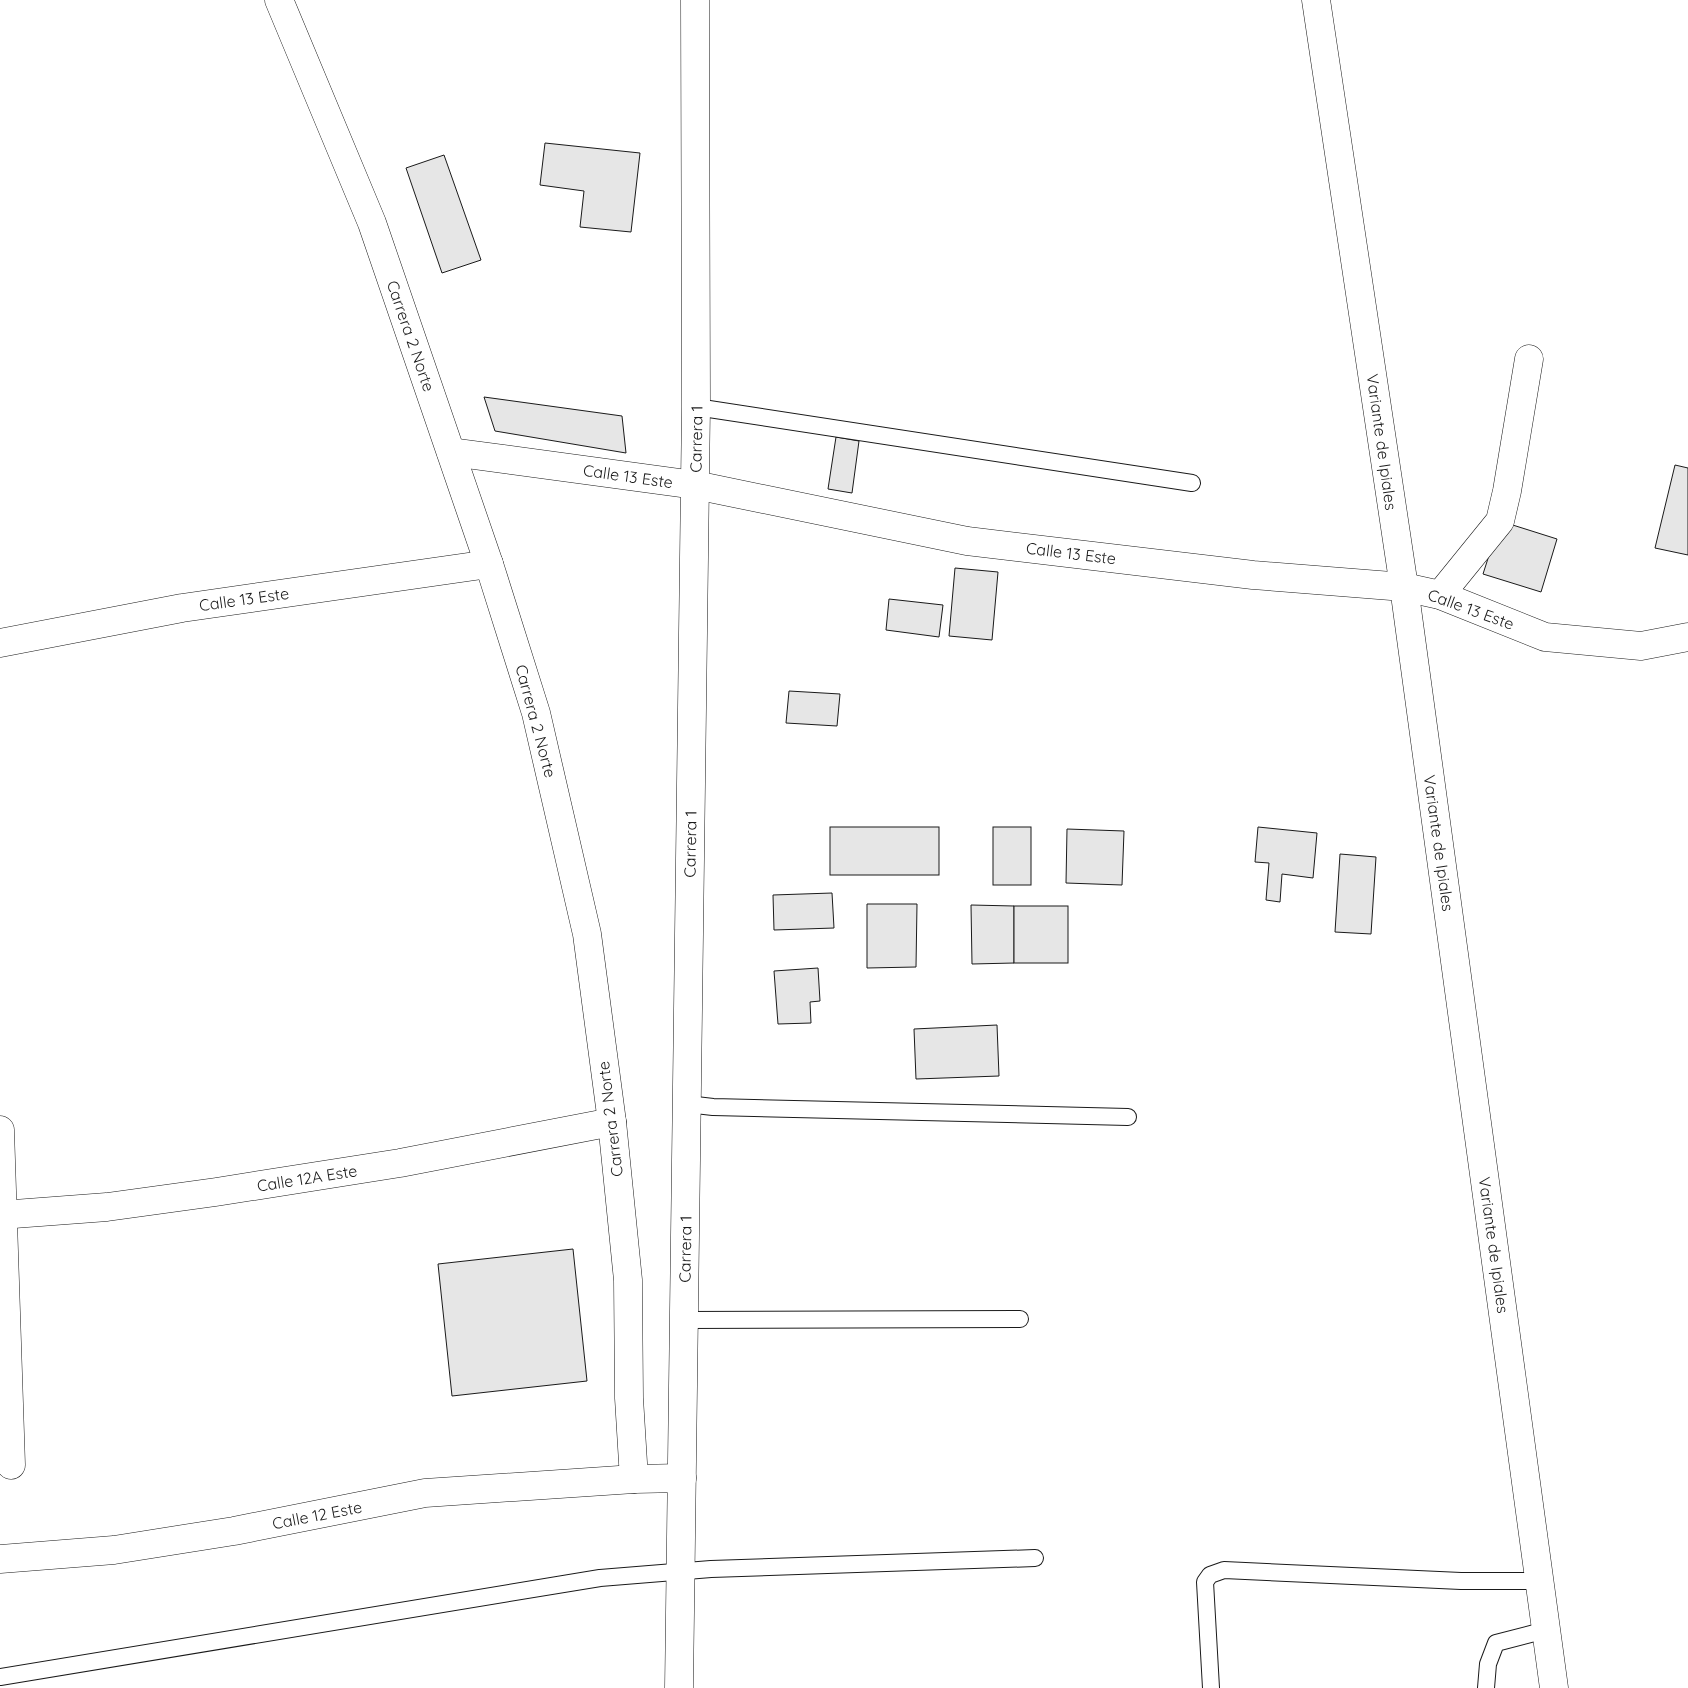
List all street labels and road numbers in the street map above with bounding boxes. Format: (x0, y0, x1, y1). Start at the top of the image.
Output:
street label: Carrera 2 Norte (383, 278, 439, 394)
street label: Variante de Ipiales (1363, 373, 1401, 511)
street label: Carrera 1 (685, 405, 707, 473)
street label: Calle 13 Este (582, 460, 674, 492)
street label: Calle 13 Este (1025, 538, 1117, 568)
street label: Calle 13 Este (198, 583, 290, 615)
street label: Calle 13 Este (1425, 584, 1517, 634)
street label: Carrera 2 Norte (511, 662, 561, 780)
street label: Variante de Ipiales (1420, 774, 1458, 912)
street label: Carrera 1 (679, 810, 701, 878)
street label: Carrera 2 Norte (593, 1060, 627, 1178)
street label: Calle 12A Este (255, 1160, 359, 1196)
street label: Variante de Ipiales (1475, 1176, 1513, 1314)
street label: Carrera 1 (674, 1215, 696, 1283)
street label: Calle 12 Este (270, 1497, 364, 1533)

